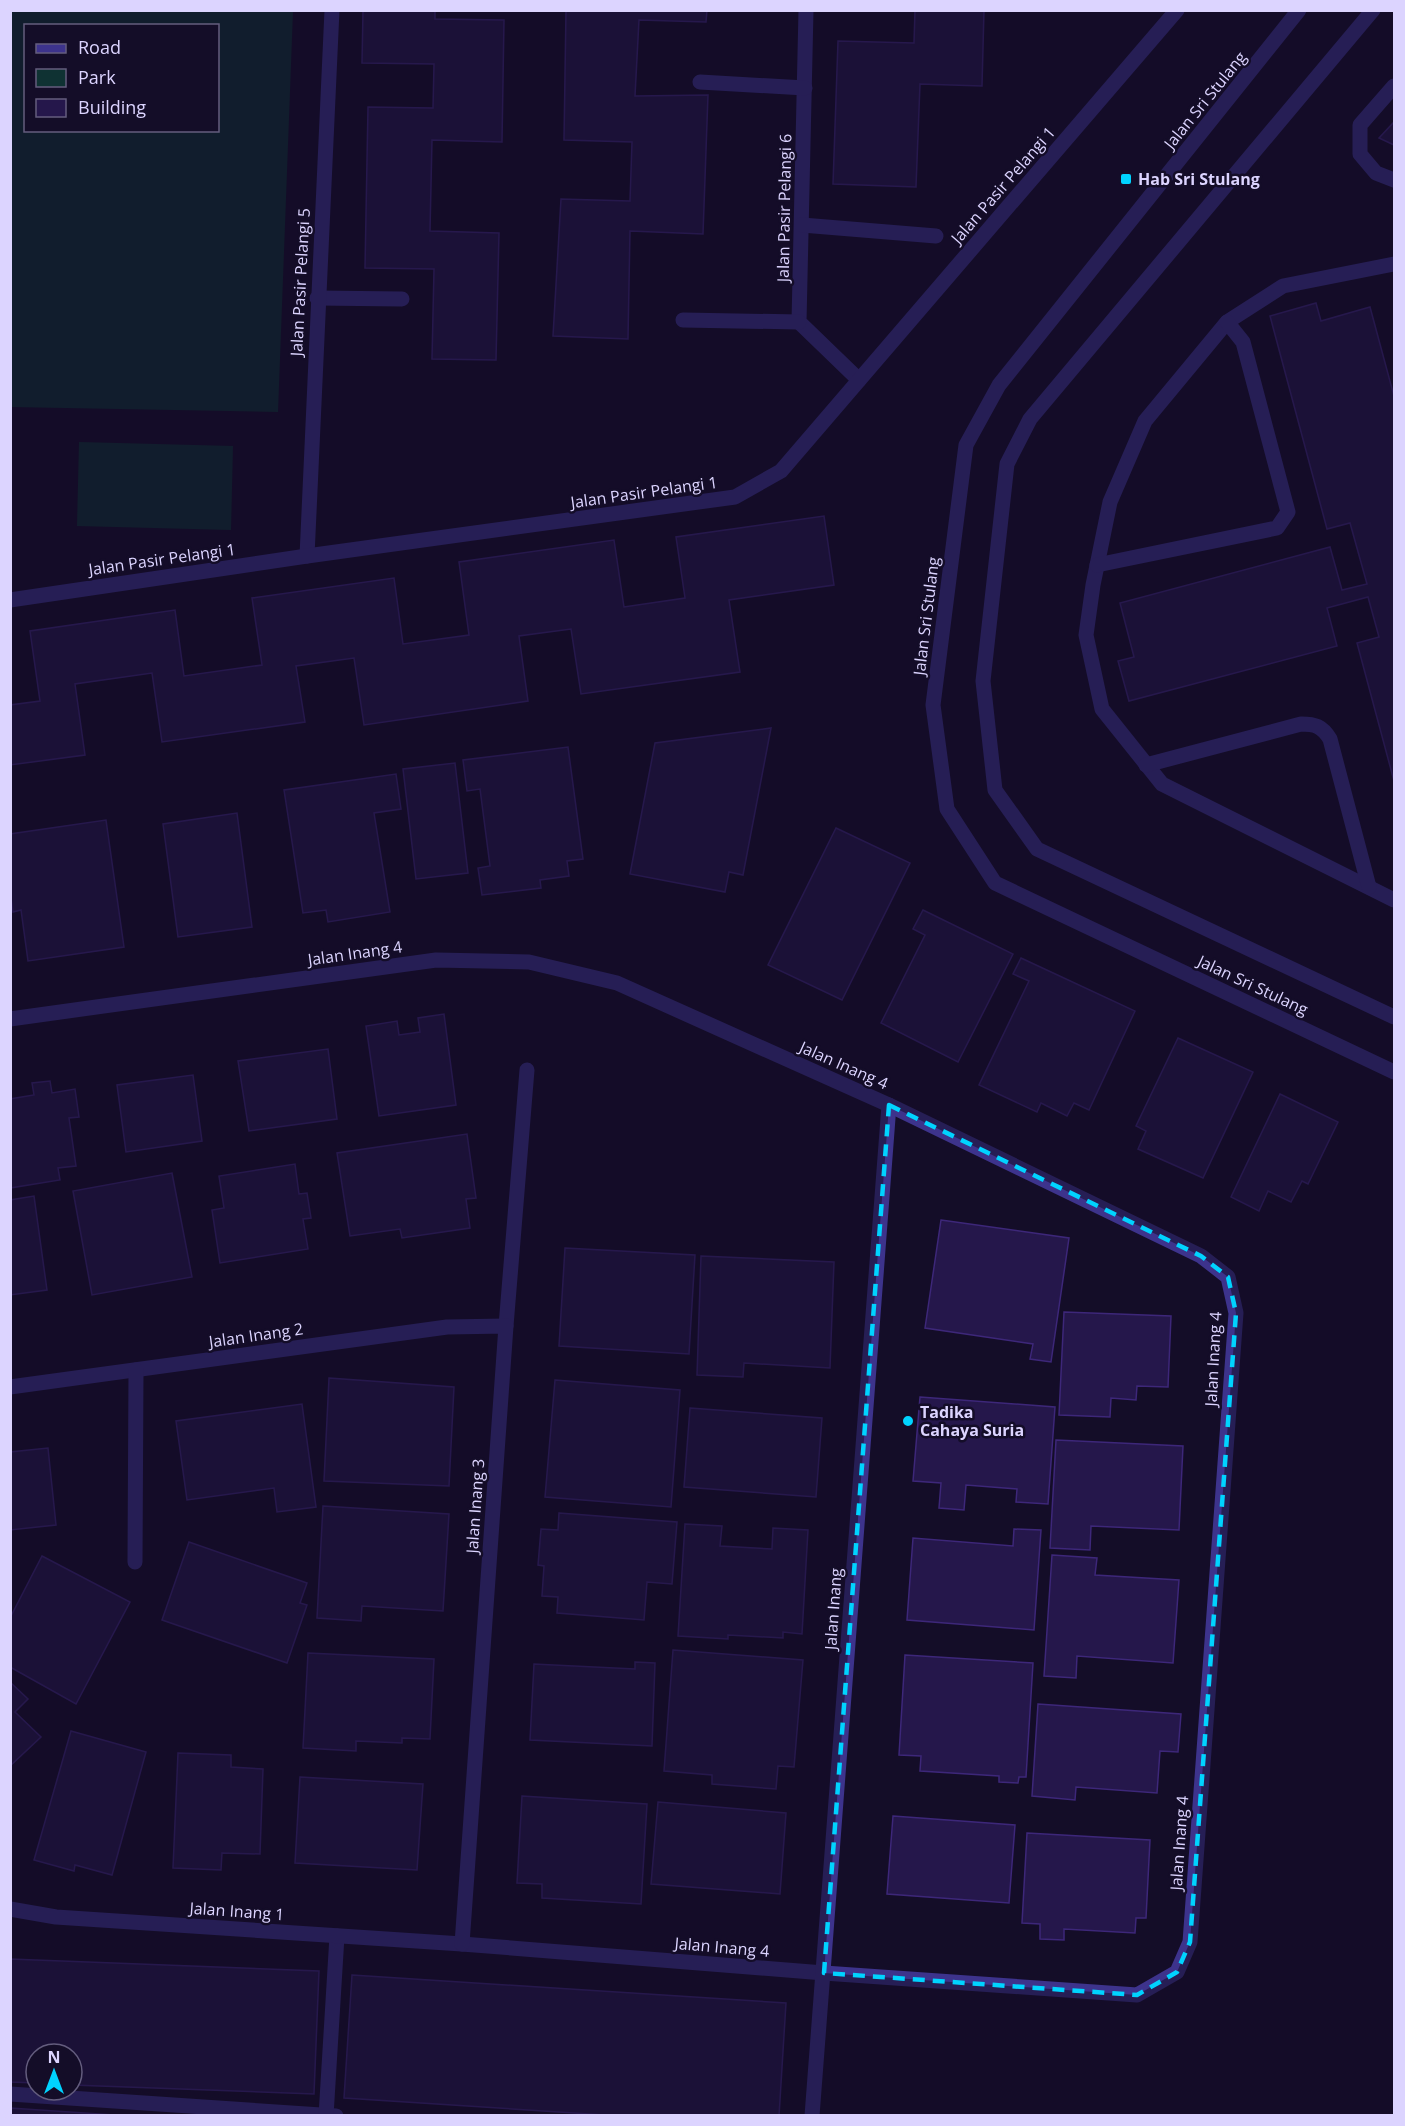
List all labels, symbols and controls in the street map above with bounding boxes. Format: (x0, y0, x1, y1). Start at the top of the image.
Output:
legend (24, 24, 219, 132)
text: Road (78, 35, 121, 59)
street label: Jalan Sri Stulang (1158, 46, 1251, 155)
text: Park (78, 65, 116, 89)
text: Building (78, 95, 146, 119)
street label: Jalan Pasir Pelangi 1 (945, 122, 1060, 250)
street label: Jalan Pasir Pelangi 6 (772, 134, 796, 284)
place label: Hab Sri Stulang (1138, 168, 1260, 190)
marker: Hab Sri Stulang (1119, 172, 1133, 186)
street label: Jalan Pasir Pelangi 5 (285, 207, 315, 359)
street label: Jalan Pasir Pelangi 1 (567, 471, 719, 513)
street label: Jalan Pasir Pelangi 1 (85, 538, 237, 580)
street label: Jalan Sri Stulang (908, 555, 944, 679)
street label: Jalan Inang 4 (304, 935, 404, 971)
street label: Jalan Sri Stulang (1192, 949, 1312, 1020)
street label: Jalan Inang 4 (794, 1035, 892, 1094)
street label: Jalan Inang 4 (1199, 1311, 1226, 1409)
street label: Jalan Inang 2 (205, 1317, 305, 1353)
place label: Tadika Cahaya Suria (920, 1401, 1024, 1441)
marker: Tadika Cahaya Suria (901, 1414, 915, 1428)
street label: Jalan Inang 3 (461, 1458, 489, 1556)
street label: Jalan Inang (819, 1567, 847, 1653)
street label: Jalan Inang 4 (1165, 1795, 1193, 1893)
street label: Jalan Inang 1 (187, 1897, 285, 1925)
street label: Jalan Inang 4 (672, 1932, 770, 1962)
north arrow (24, 2042, 84, 2102)
text: N (47, 2046, 61, 2068)

